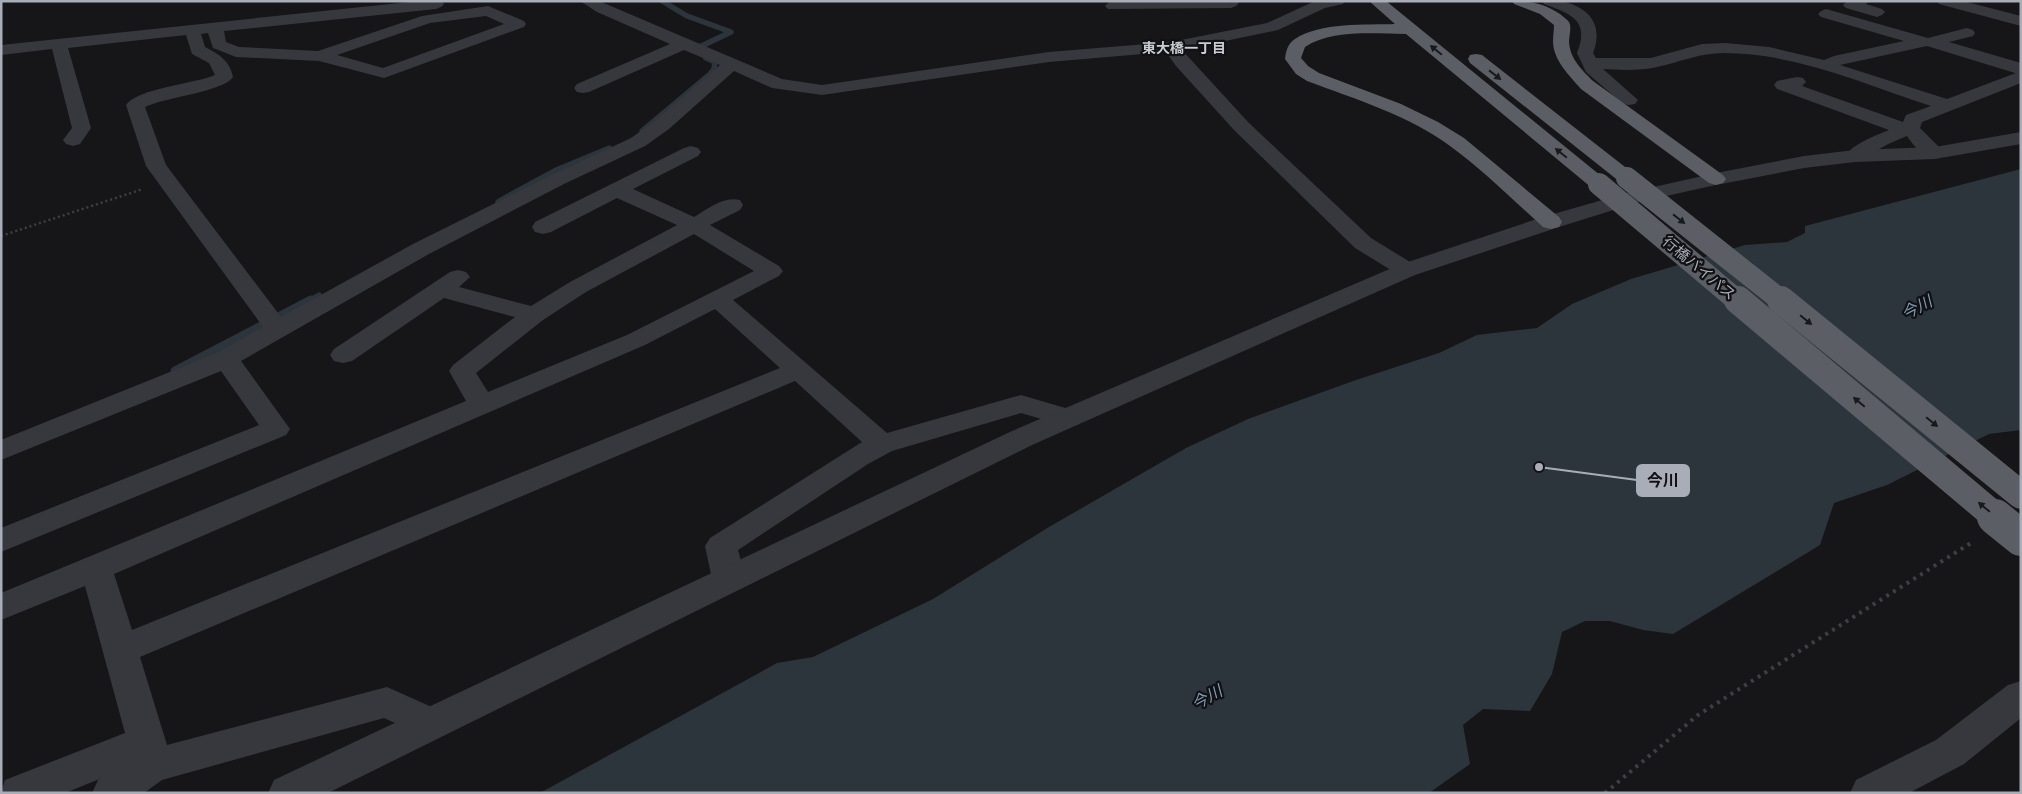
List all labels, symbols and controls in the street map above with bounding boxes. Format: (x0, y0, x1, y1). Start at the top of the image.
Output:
district label: 東大橋一丁目 (1142, 40, 1226, 57)
one-way arrow (1429, 45, 1442, 56)
one-way arrow (1488, 69, 1501, 80)
one-way arrow (1555, 148, 1568, 159)
one-way arrow (1672, 213, 1685, 224)
street label: 行橋バイパス (1659, 232, 1739, 304)
water label: 今川 (1898, 291, 1938, 324)
one-way arrow (1799, 314, 1812, 325)
one-way arrow (1854, 396, 1866, 408)
one-way arrow (1925, 417, 1938, 428)
callout: 今川 (1637, 465, 1689, 496)
text: 今川 (1647, 471, 1679, 491)
one-way arrow (1977, 501, 1990, 512)
water label: 今川 (1188, 681, 1228, 715)

